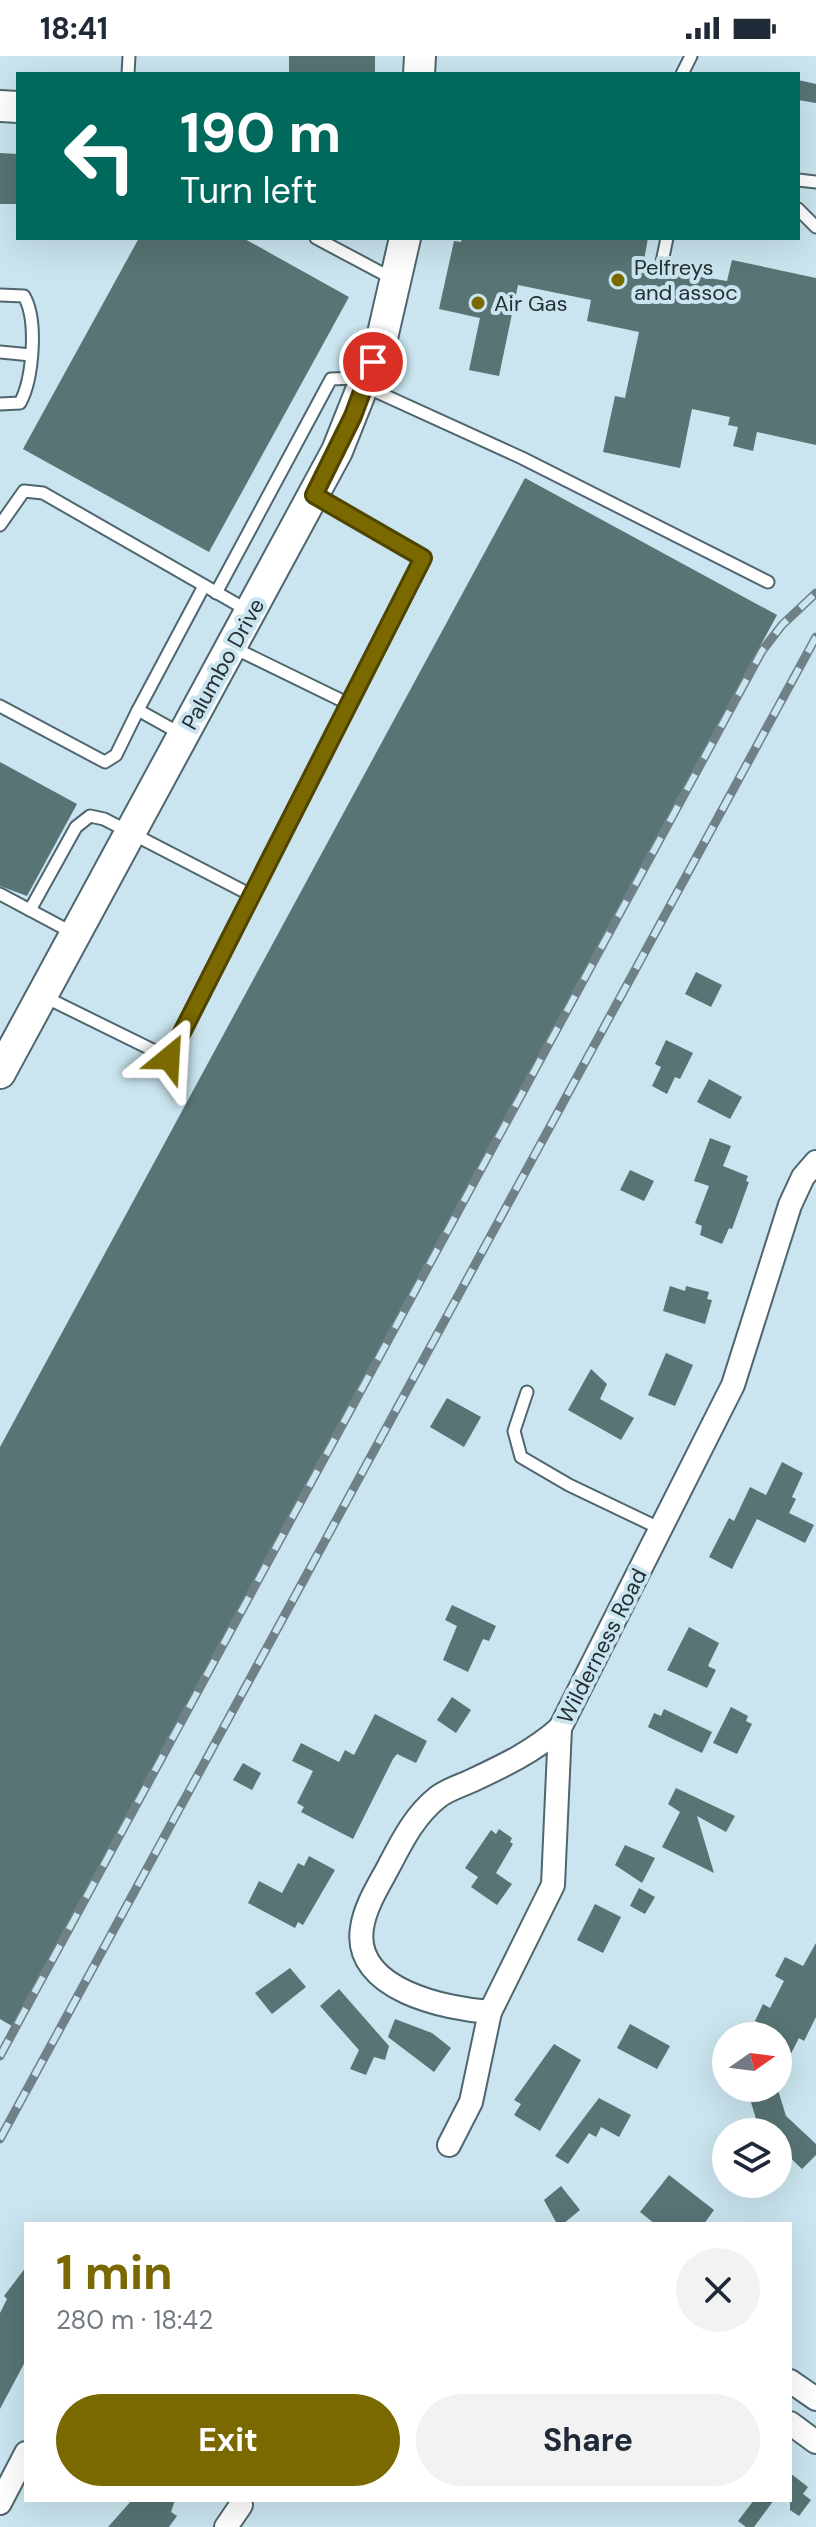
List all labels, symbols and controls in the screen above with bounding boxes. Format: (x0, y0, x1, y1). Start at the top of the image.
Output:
text: 18:41 (40, 9, 108, 48)
text: 190 m (180, 96, 341, 169)
icon: left (48, 104, 152, 208)
text: Turn left (180, 167, 317, 214)
place label: Pelfreys and assoc (634, 253, 738, 307)
marker: Pelfreys and assoc (609, 271, 627, 289)
place label: Air Gas (494, 289, 568, 318)
marker: Air Gas (469, 294, 487, 312)
pin (339, 328, 407, 396)
icon: arrive (351, 340, 395, 384)
street label: Palumbo Drive (175, 593, 271, 735)
position arrow (127, 1016, 211, 1100)
street label: Wilderness Road (550, 1564, 654, 1728)
north arrow (712, 2022, 792, 2102)
map controls (712, 2022, 792, 2198)
button: layers (712, 2118, 792, 2198)
text: 1 min (56, 2241, 173, 2304)
button: close (676, 2248, 760, 2332)
text: 280 m · 18:42 (56, 2303, 213, 2337)
button: Exit (56, 2394, 400, 2486)
button: Share (416, 2394, 760, 2486)

